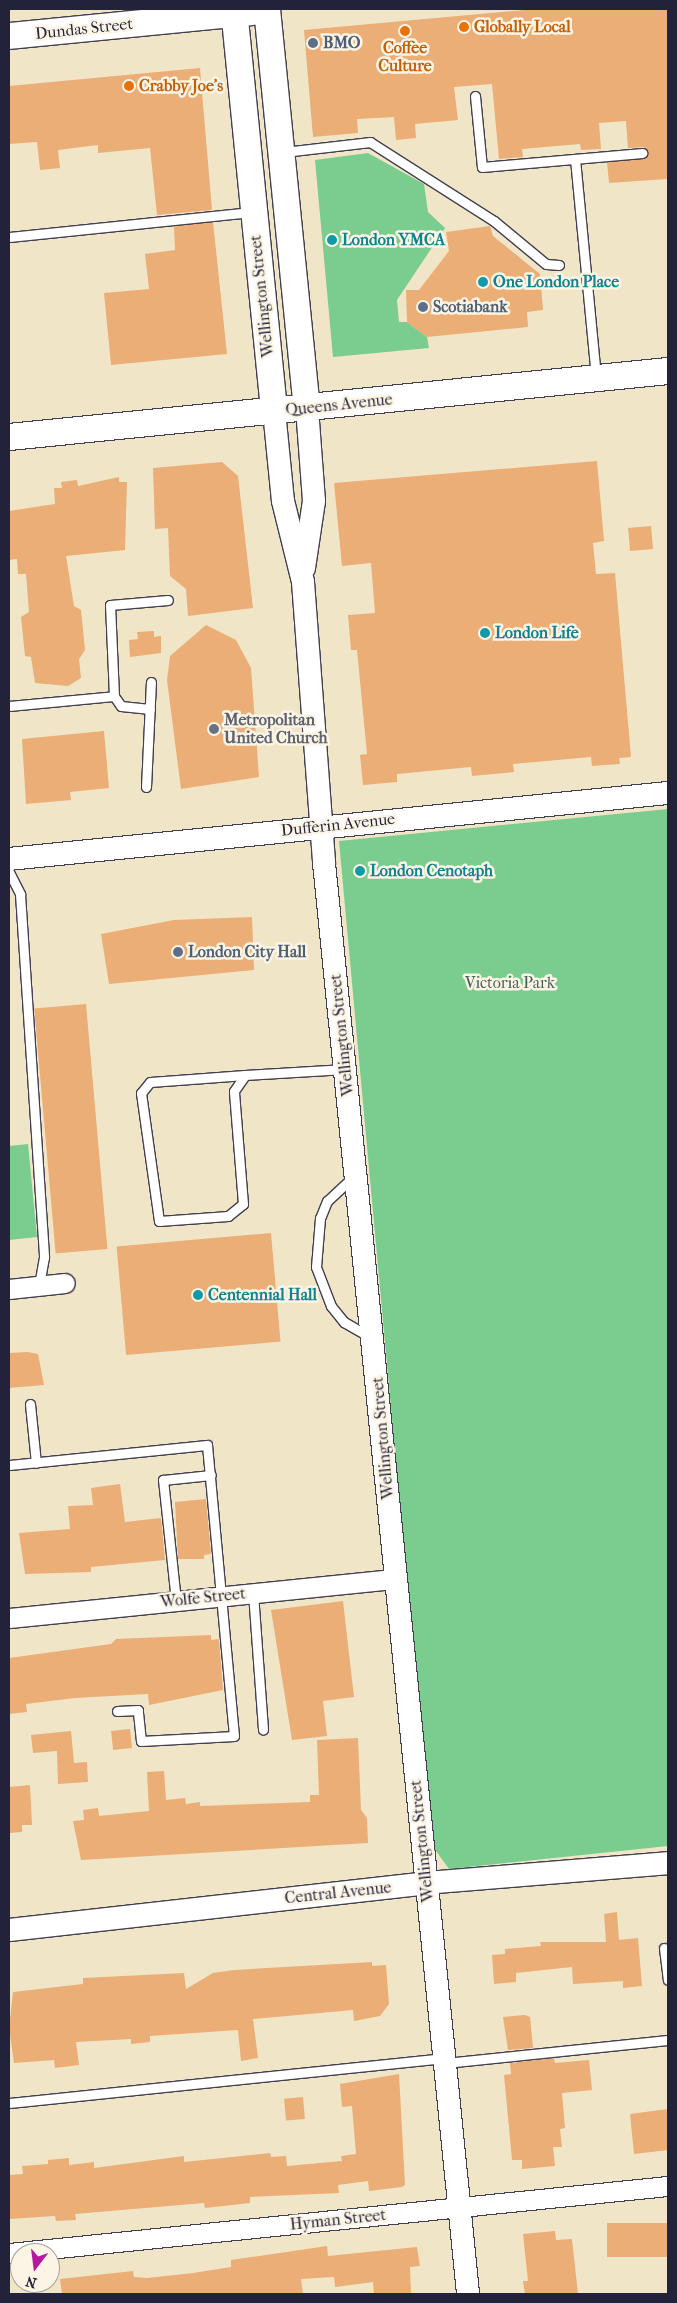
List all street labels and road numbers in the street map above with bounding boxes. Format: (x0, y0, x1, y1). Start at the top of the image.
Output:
street label: Dundas Street (34, 14, 134, 44)
street label: Wellington Street (246, 234, 278, 358)
street label: Queens Avenue (285, 390, 393, 420)
street label: Dufferin Avenue (280, 809, 396, 841)
street label: Wellington Street (326, 973, 358, 1097)
street label: Wellington Street (368, 1376, 398, 1500)
street label: Wolfe Street (159, 1584, 247, 1612)
street label: Wellington Street (406, 1779, 438, 1903)
street label: Central Avenue (284, 1878, 392, 1908)
street label: Hyman Street (289, 2205, 387, 2235)

